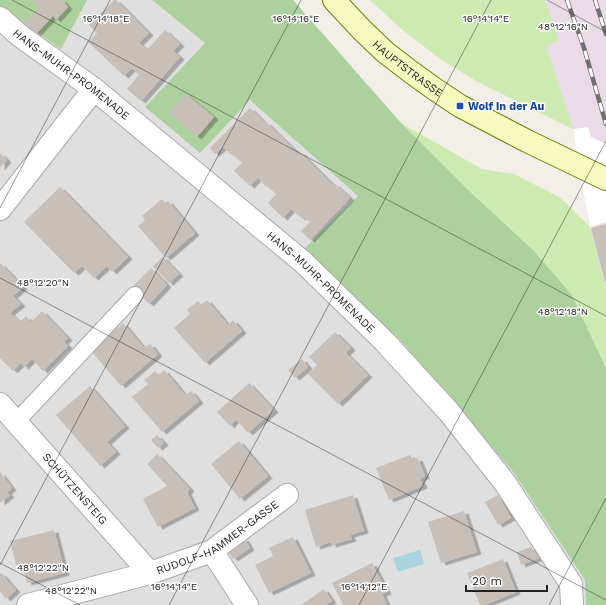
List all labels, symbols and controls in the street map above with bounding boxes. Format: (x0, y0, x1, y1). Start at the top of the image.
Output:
text: 16°14'18"E (83, 13, 129, 24)
text: 16°14'16"E (273, 13, 319, 24)
text: 16°14'14"E (463, 13, 509, 24)
text: 48°12'16"N (538, 21, 588, 32)
street label: HANS-MUHR-PROMENADE (10, 27, 132, 123)
street label: HAUPTSTRASSE (370, 38, 445, 100)
place label: Wolf in der Au (468, 100, 544, 113)
marker: Wolf in der Au (455, 101, 465, 111)
street label: HANS-MUHR-PROMENADE (264, 229, 377, 336)
text: 48°12'20"N (17, 277, 69, 288)
text: 48°12'18"N (538, 306, 588, 317)
street label: SCHÜTZENSTEIG (40, 451, 110, 527)
street label: RUDOLF-HAMMER-GASSE (155, 498, 281, 577)
text: 48°12'22"N (17, 562, 69, 573)
scale bar (466, 567, 547, 593)
text: 20 m (472, 574, 502, 588)
text: 16°14'14"E (151, 581, 197, 592)
text: 16°14'12"E (341, 581, 387, 592)
text: 48°12'22"N (45, 585, 97, 596)

